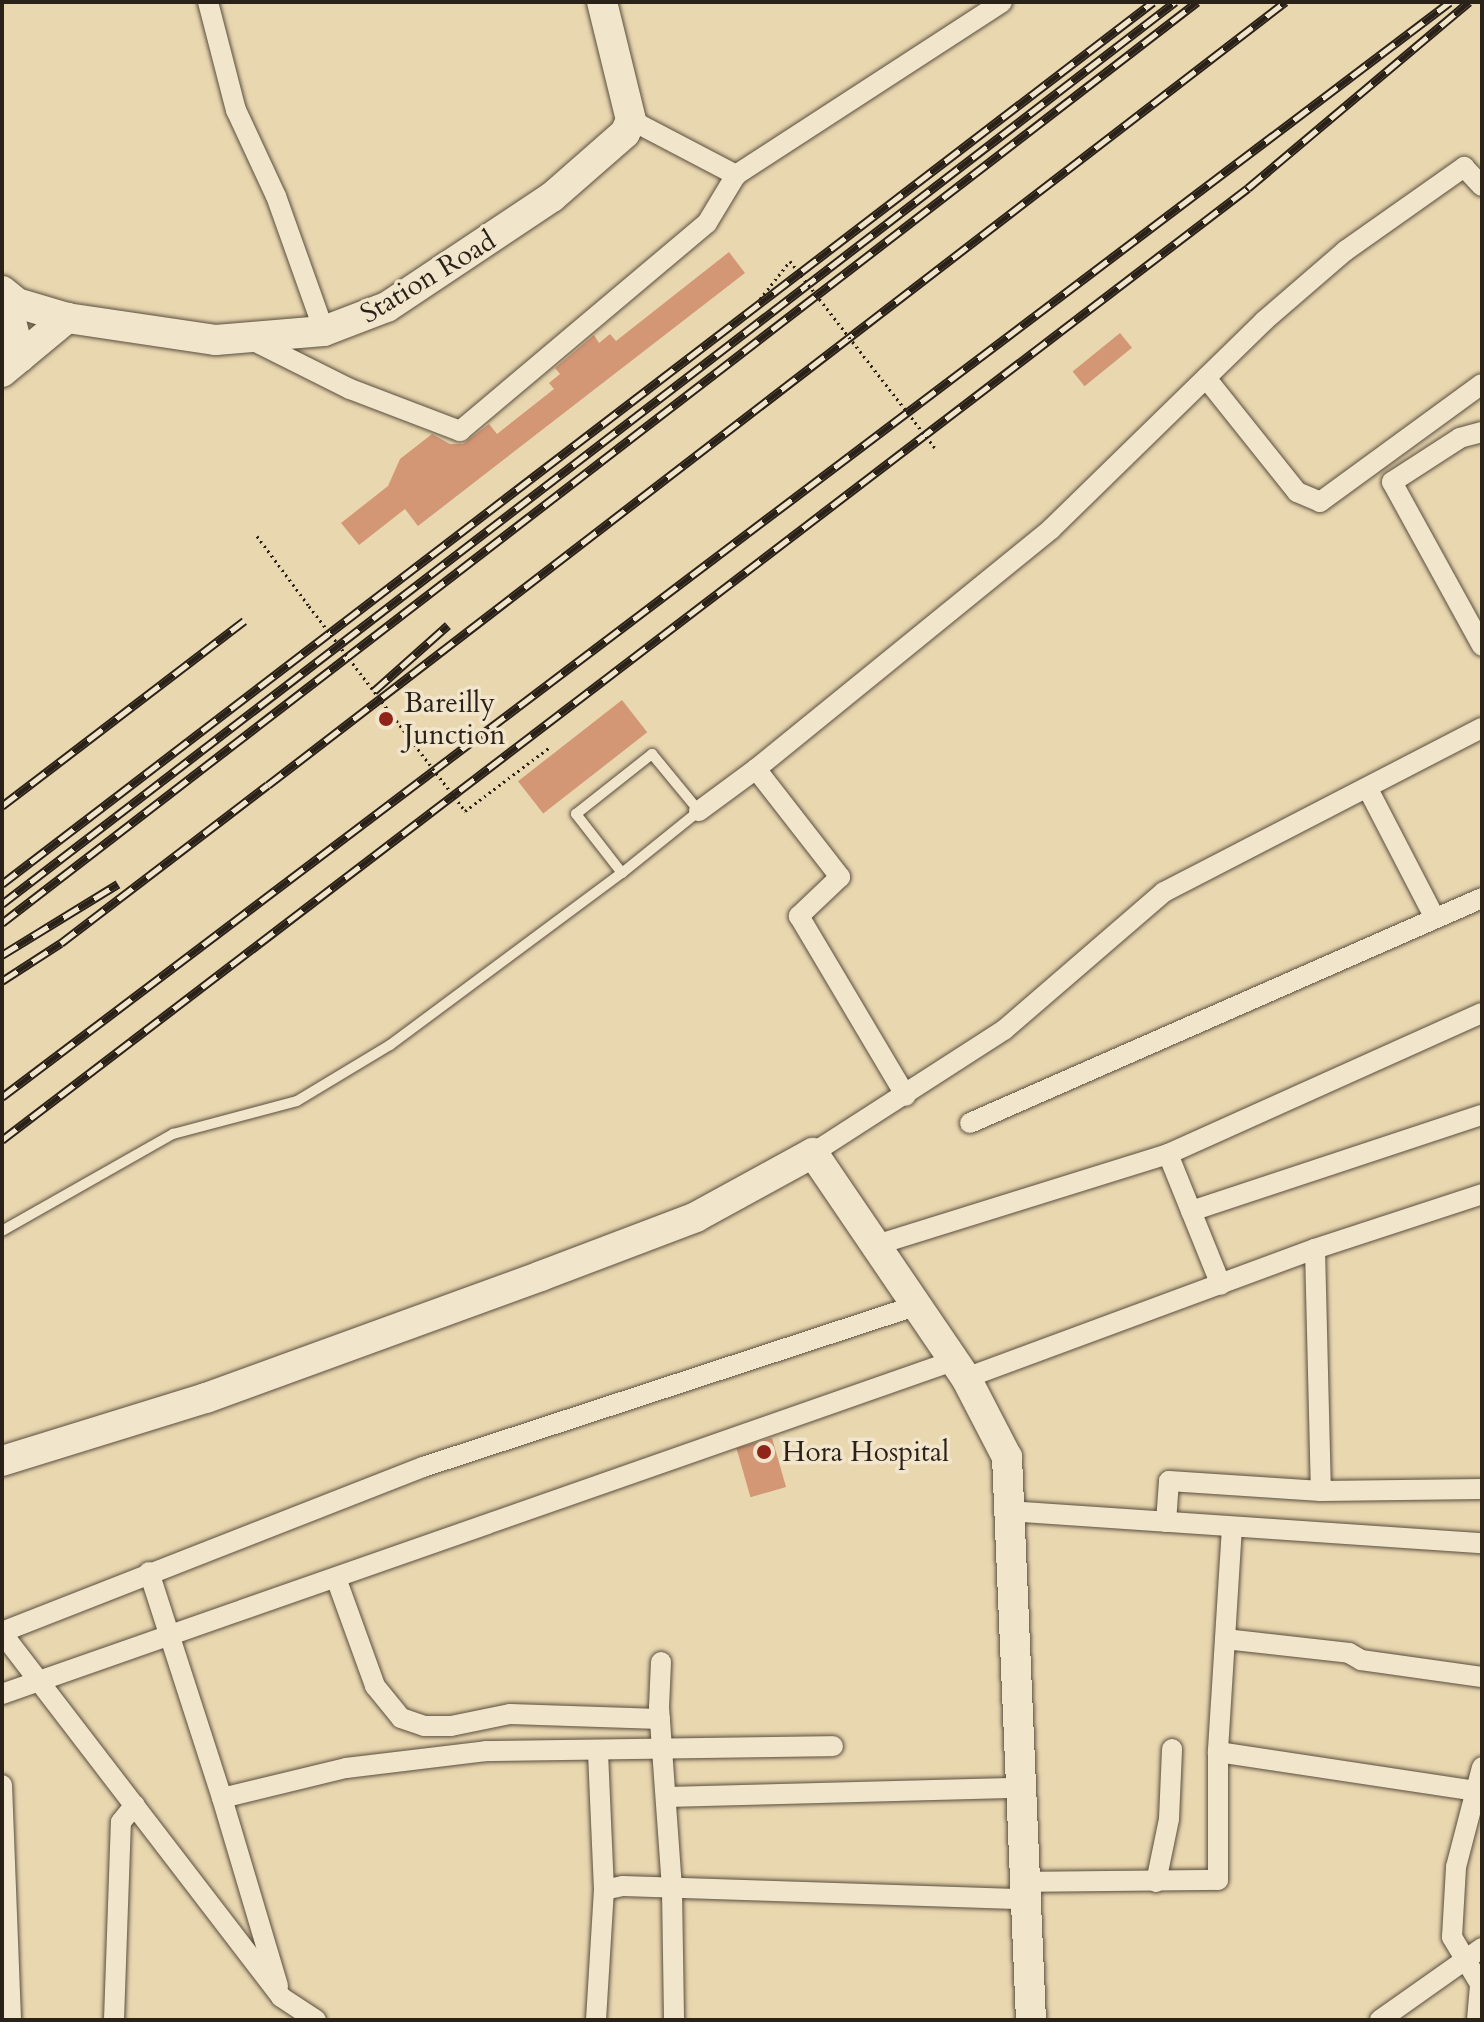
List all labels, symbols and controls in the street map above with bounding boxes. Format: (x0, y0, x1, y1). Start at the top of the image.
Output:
street label: Station Road (354, 224, 502, 330)
place label: Bareilly Junction (404, 686, 505, 752)
marker: Bareilly Junction (375, 708, 397, 730)
place label: Hora Hospital (782, 1435, 949, 1469)
marker: Hora Hospital (753, 1441, 775, 1463)

